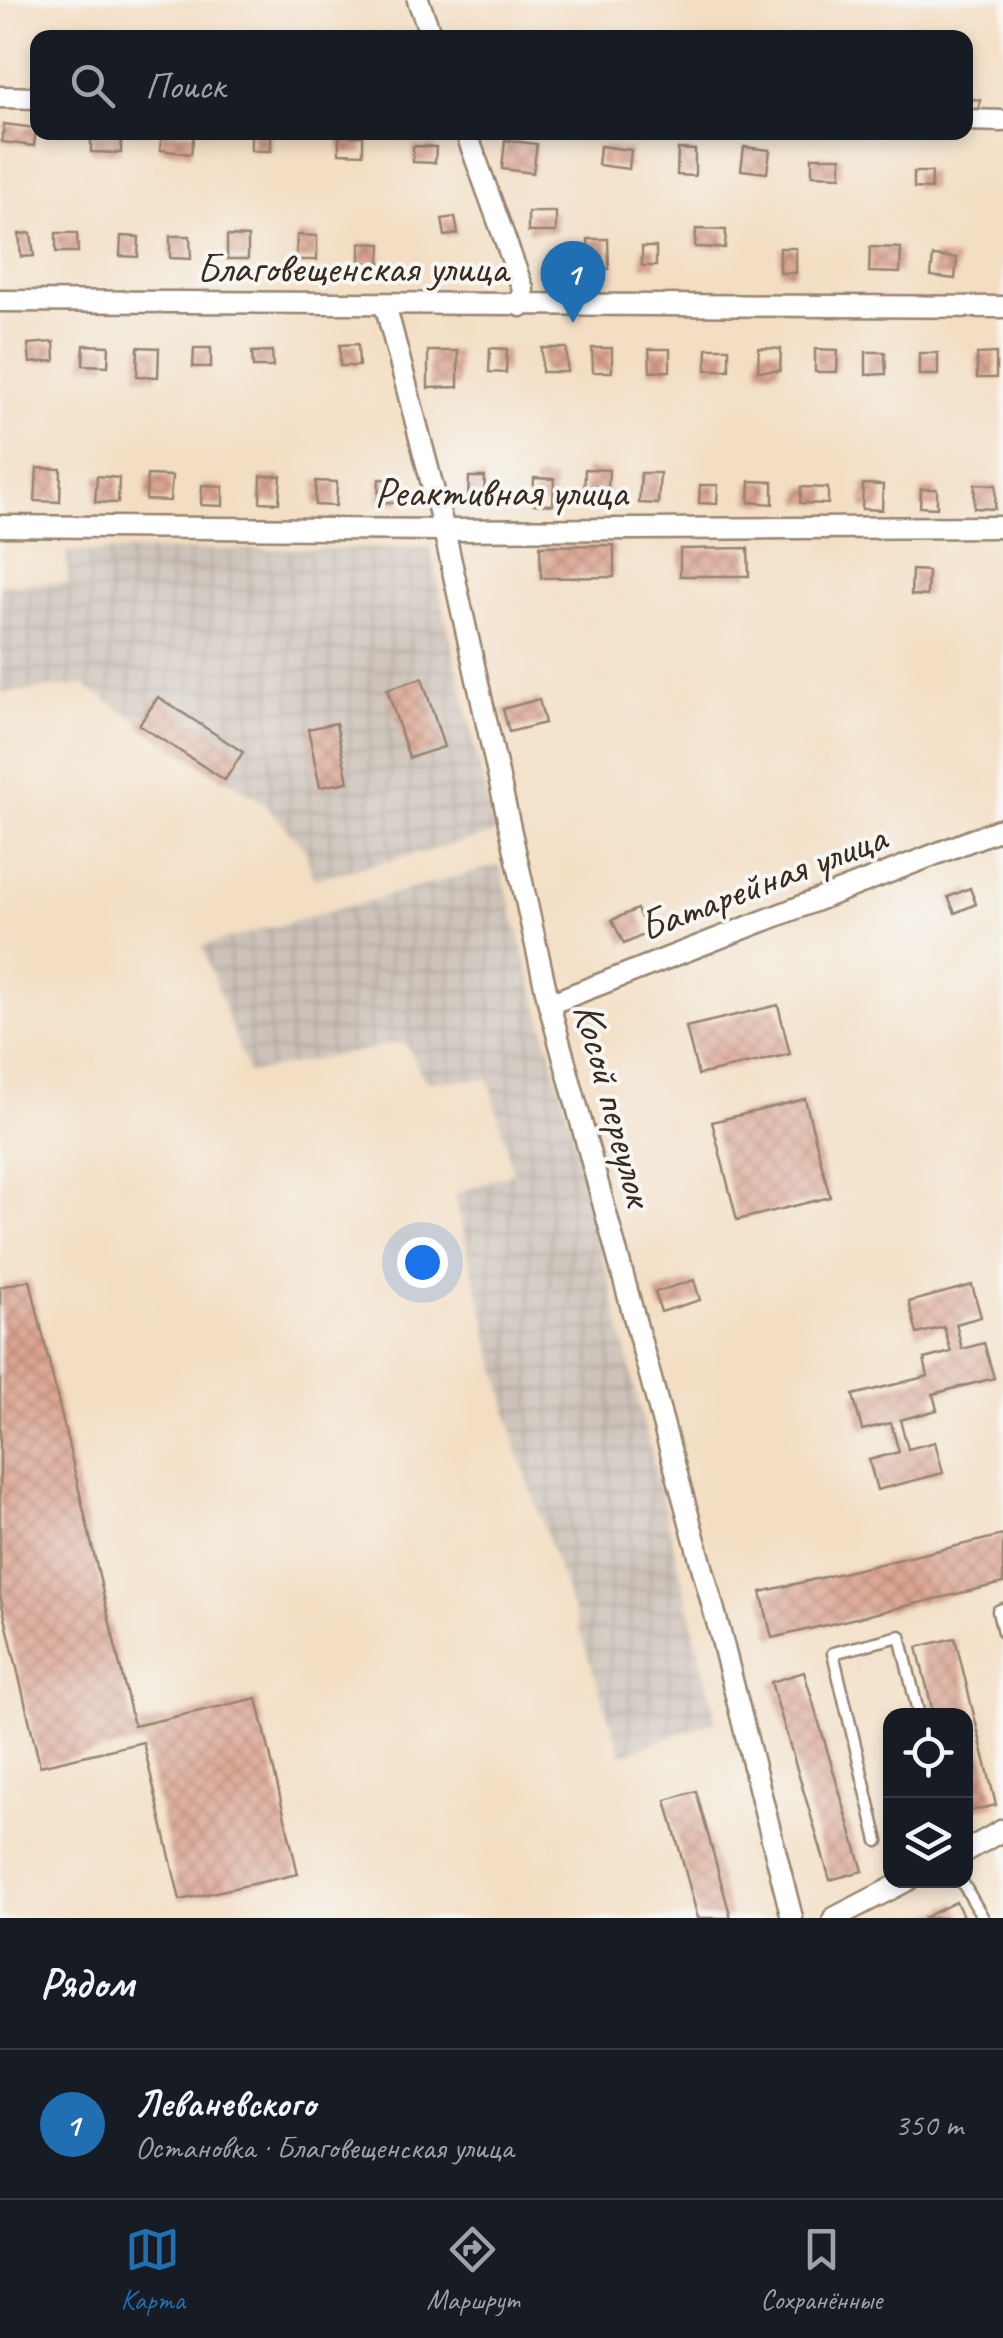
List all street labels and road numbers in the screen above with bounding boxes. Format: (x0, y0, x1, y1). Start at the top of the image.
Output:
street label: Благовещенская улица (196, 242, 511, 295)
street label: Реактивная улица (375, 466, 631, 519)
street label: Батарейная улица (632, 810, 896, 954)
street label: Косой переулок (561, 997, 667, 1215)

